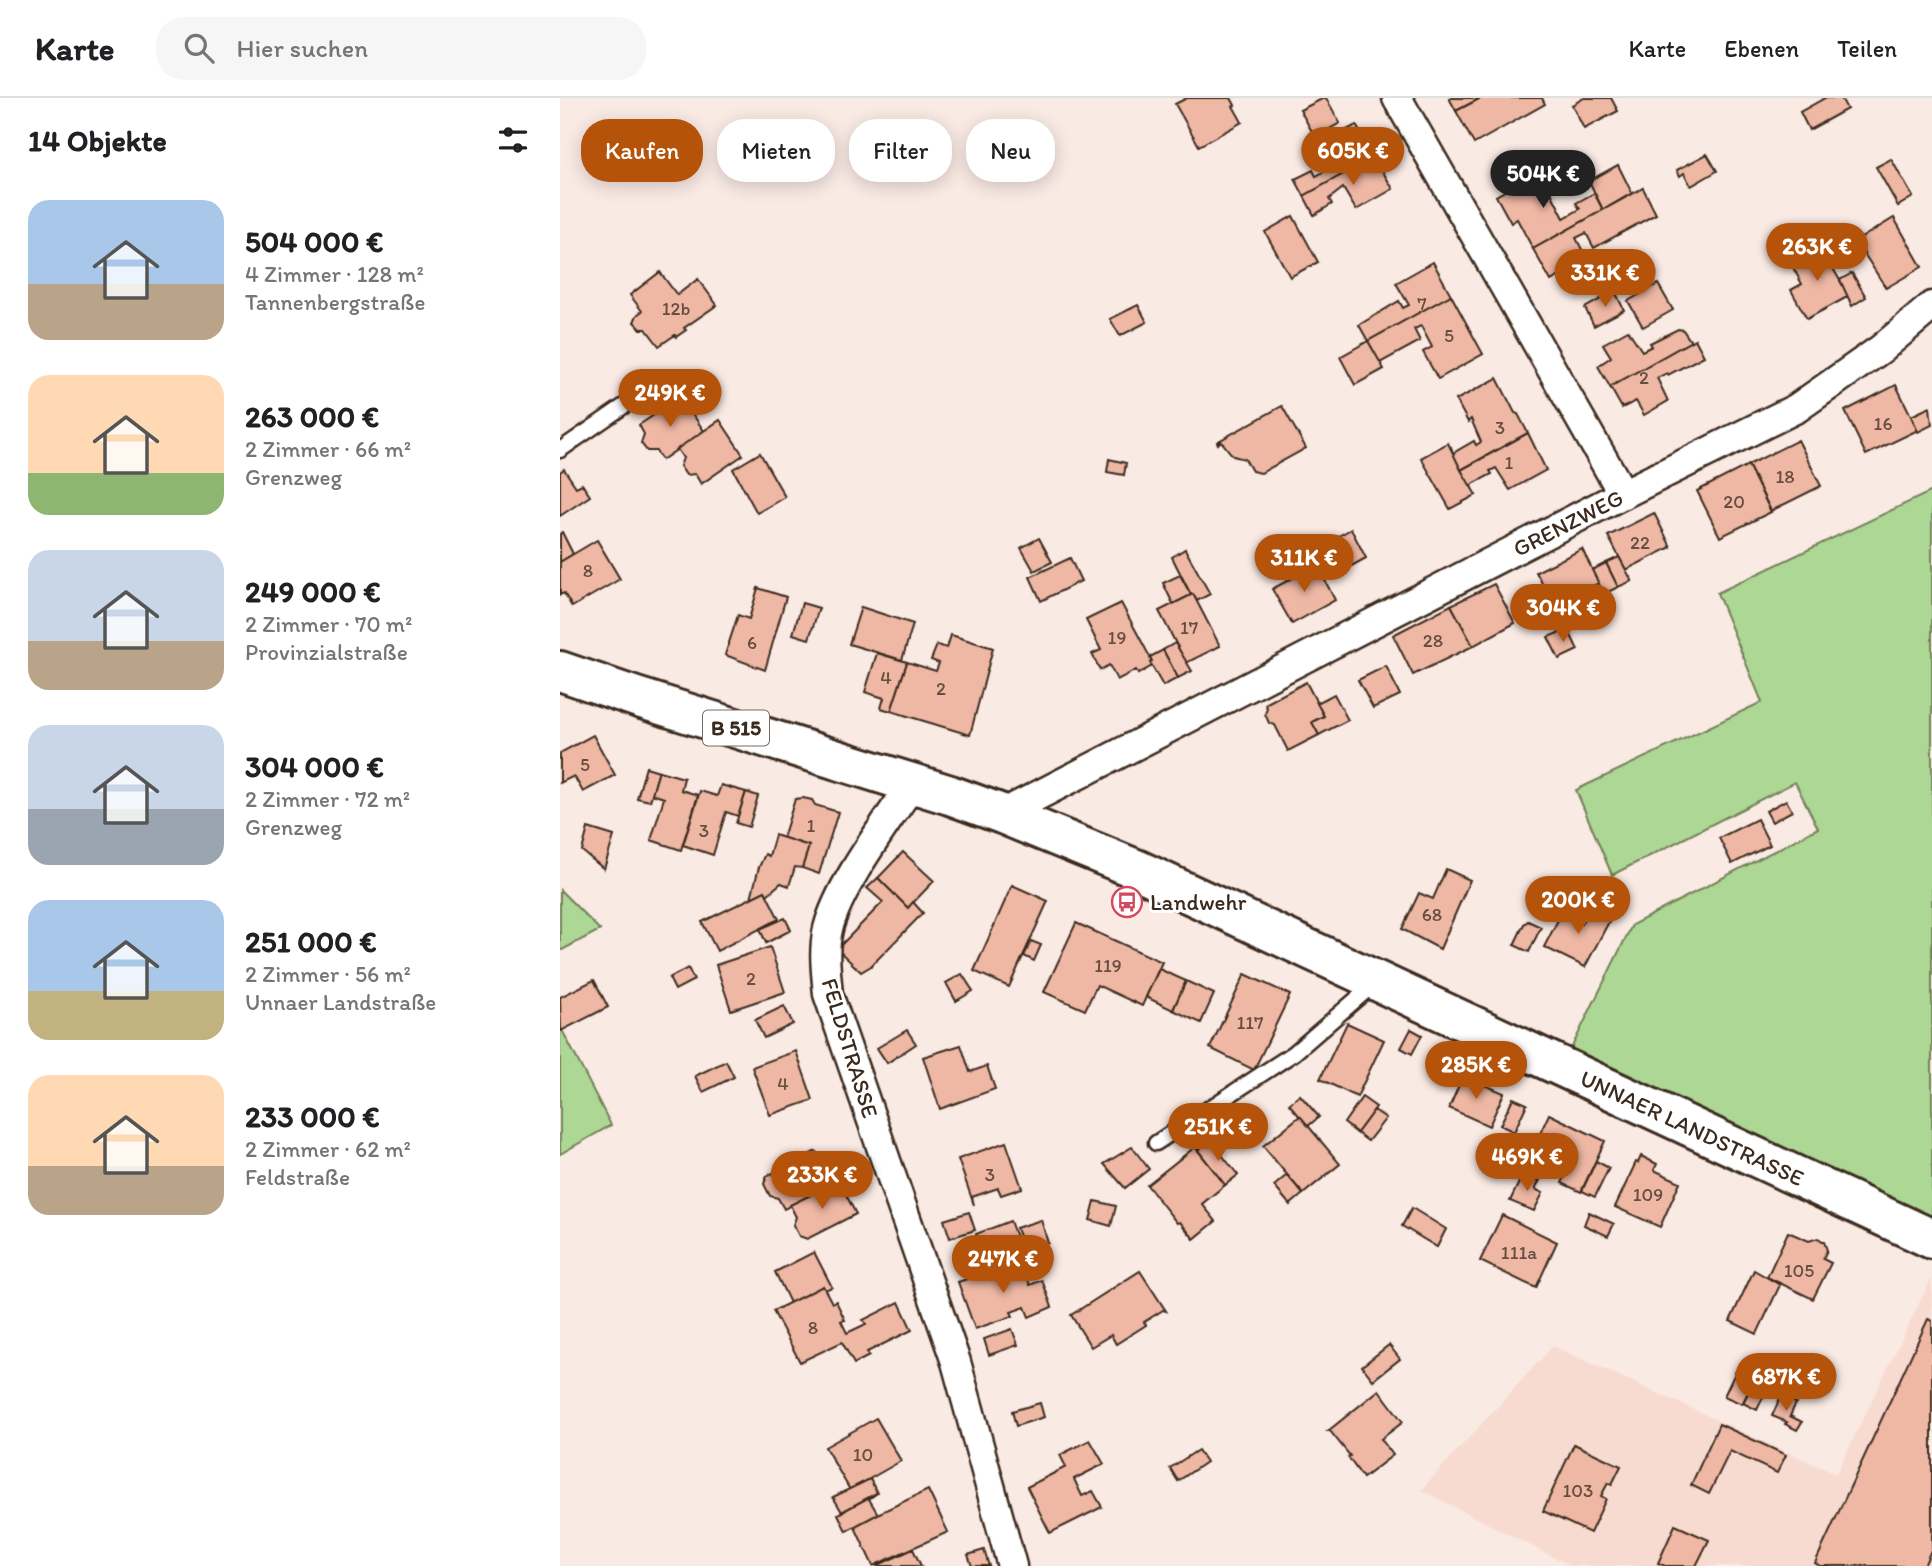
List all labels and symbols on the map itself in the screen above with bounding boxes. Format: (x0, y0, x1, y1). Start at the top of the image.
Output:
pin: 605K € (1296, 127, 1410, 187)
pin: 504K € (1486, 150, 1600, 210)
pin: 263K € (1760, 223, 1874, 283)
pin: 331K € (1548, 250, 1662, 309)
house number: 7 (1417, 292, 1427, 315)
house number: 12b (662, 297, 690, 320)
house number: 5 (1444, 324, 1454, 347)
house number: 2 (1639, 366, 1649, 389)
pin: 249K € (613, 370, 727, 429)
house number: 16 (1874, 412, 1892, 435)
house number: 3 (1495, 416, 1505, 439)
house number: 1 (1505, 451, 1514, 474)
house number: 18 (1775, 465, 1795, 488)
street label: GRENZWEG (1508, 483, 1628, 563)
house number: 20 (1723, 490, 1745, 513)
house number: 22 (1630, 531, 1650, 554)
pin: 311K € (1247, 534, 1361, 594)
house number: 8 (583, 559, 593, 582)
pin: 304K € (1506, 584, 1620, 644)
house number: 17 (1180, 616, 1198, 639)
house number: 19 (1108, 626, 1126, 649)
house number: 28 (1423, 629, 1443, 652)
house number: 6 (747, 631, 757, 654)
house number: 4 (880, 666, 892, 689)
house number: 2 (936, 677, 946, 700)
road number: B 515 (703, 710, 769, 746)
house number: 5 (580, 753, 590, 776)
house number: 1 (807, 814, 816, 837)
house number: 3 (699, 819, 709, 842)
pin: 200K € (1521, 876, 1635, 936)
bus stop icon: Landwehr (1110, 885, 1144, 919)
place label: Landwehr (1150, 888, 1247, 916)
house number: 68 (1422, 903, 1442, 926)
house number: 119 (1094, 954, 1122, 977)
house number: 2 (746, 967, 756, 990)
street label: FELDSTRASSE (815, 975, 885, 1121)
house number: 117 (1236, 1011, 1264, 1034)
pin: 285K € (1419, 1042, 1533, 1101)
street label: UNNAER LANDSTRASSE (1576, 1064, 1808, 1192)
house number: 4 (777, 1072, 789, 1095)
pin: 251K € (1161, 1104, 1275, 1163)
pin: 469K € (1470, 1134, 1584, 1193)
pin: 233K € (765, 1152, 879, 1211)
house number: 3 (985, 1163, 995, 1186)
house number: 109 (1633, 1183, 1663, 1206)
pin: 247K € (946, 1236, 1060, 1295)
house number: 111a (1501, 1241, 1537, 1264)
house number: 105 (1784, 1259, 1814, 1282)
house number: 8 (808, 1316, 818, 1339)
pin: 687K € (1729, 1354, 1843, 1413)
house number: 10 (853, 1443, 873, 1466)
house number: 103 (1563, 1479, 1593, 1502)

